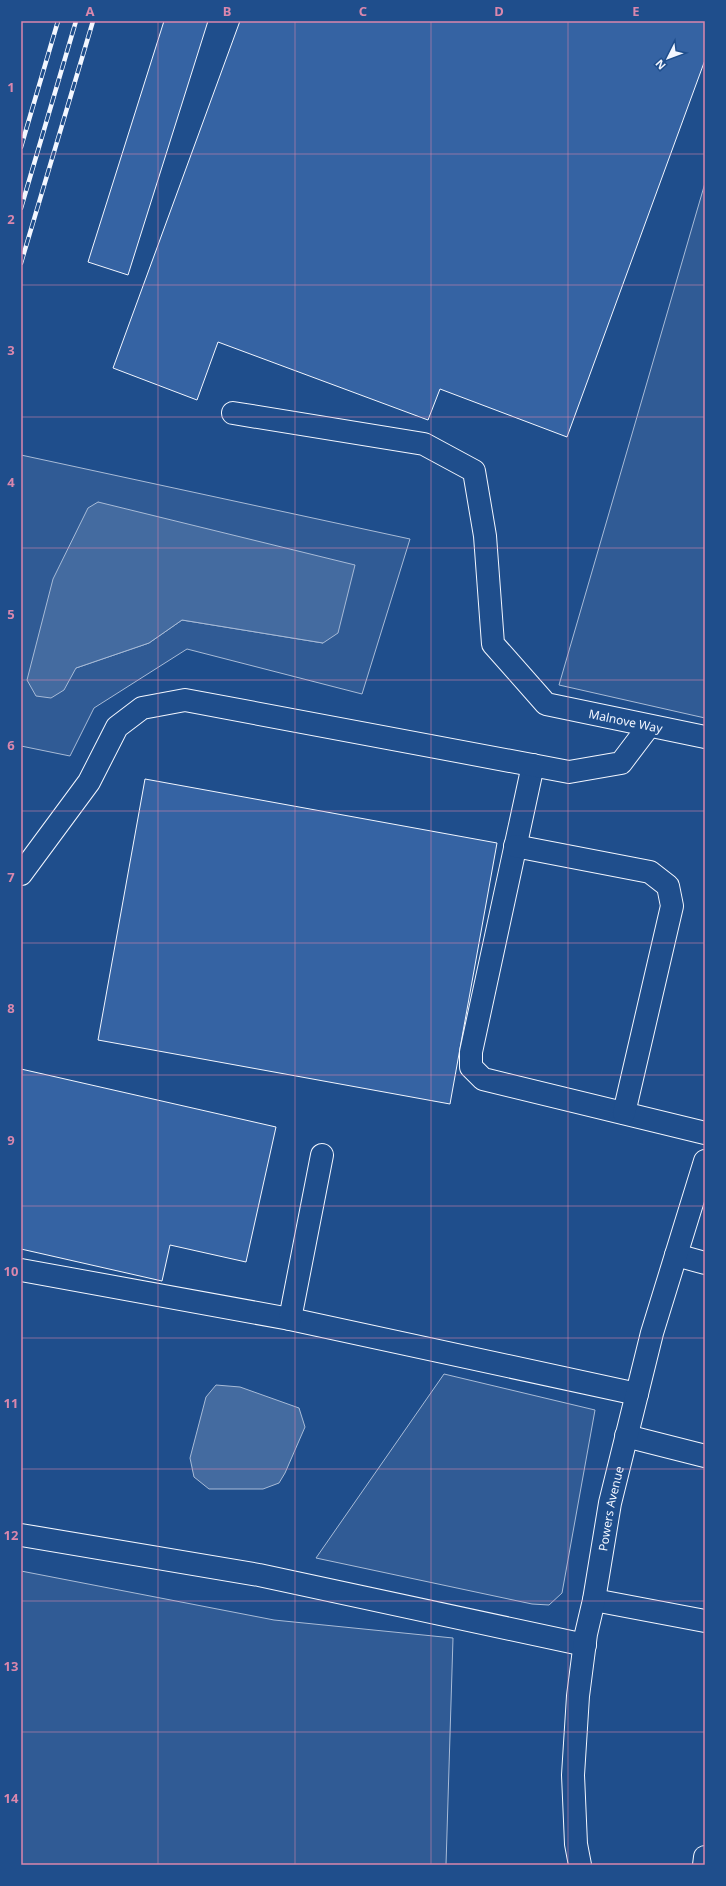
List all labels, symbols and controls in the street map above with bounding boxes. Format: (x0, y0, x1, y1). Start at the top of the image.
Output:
text: A (86, 2, 95, 20)
text: B (223, 2, 231, 20)
text: C (359, 2, 367, 20)
text: D (494, 2, 504, 20)
text: E (632, 2, 640, 20)
north arrow (648, 38, 688, 78)
text: N (652, 57, 669, 73)
text: 1 (7, 78, 15, 96)
text: 2 (7, 210, 15, 228)
text: 3 (7, 341, 15, 359)
text: 4 (7, 473, 15, 491)
text: 5 (7, 605, 15, 623)
street label: Malnove Way (587, 705, 665, 737)
text: 6 (7, 736, 15, 754)
text: 7 (7, 868, 15, 886)
text: 8 (7, 999, 15, 1017)
text: 9 (7, 1131, 15, 1149)
text: 10 (4, 1262, 18, 1280)
text: 11 (4, 1394, 18, 1412)
street label: Powers Avenue (594, 1464, 627, 1552)
text: 12 (4, 1526, 18, 1544)
text: 13 (4, 1657, 18, 1675)
text: 14 (4, 1789, 19, 1807)

